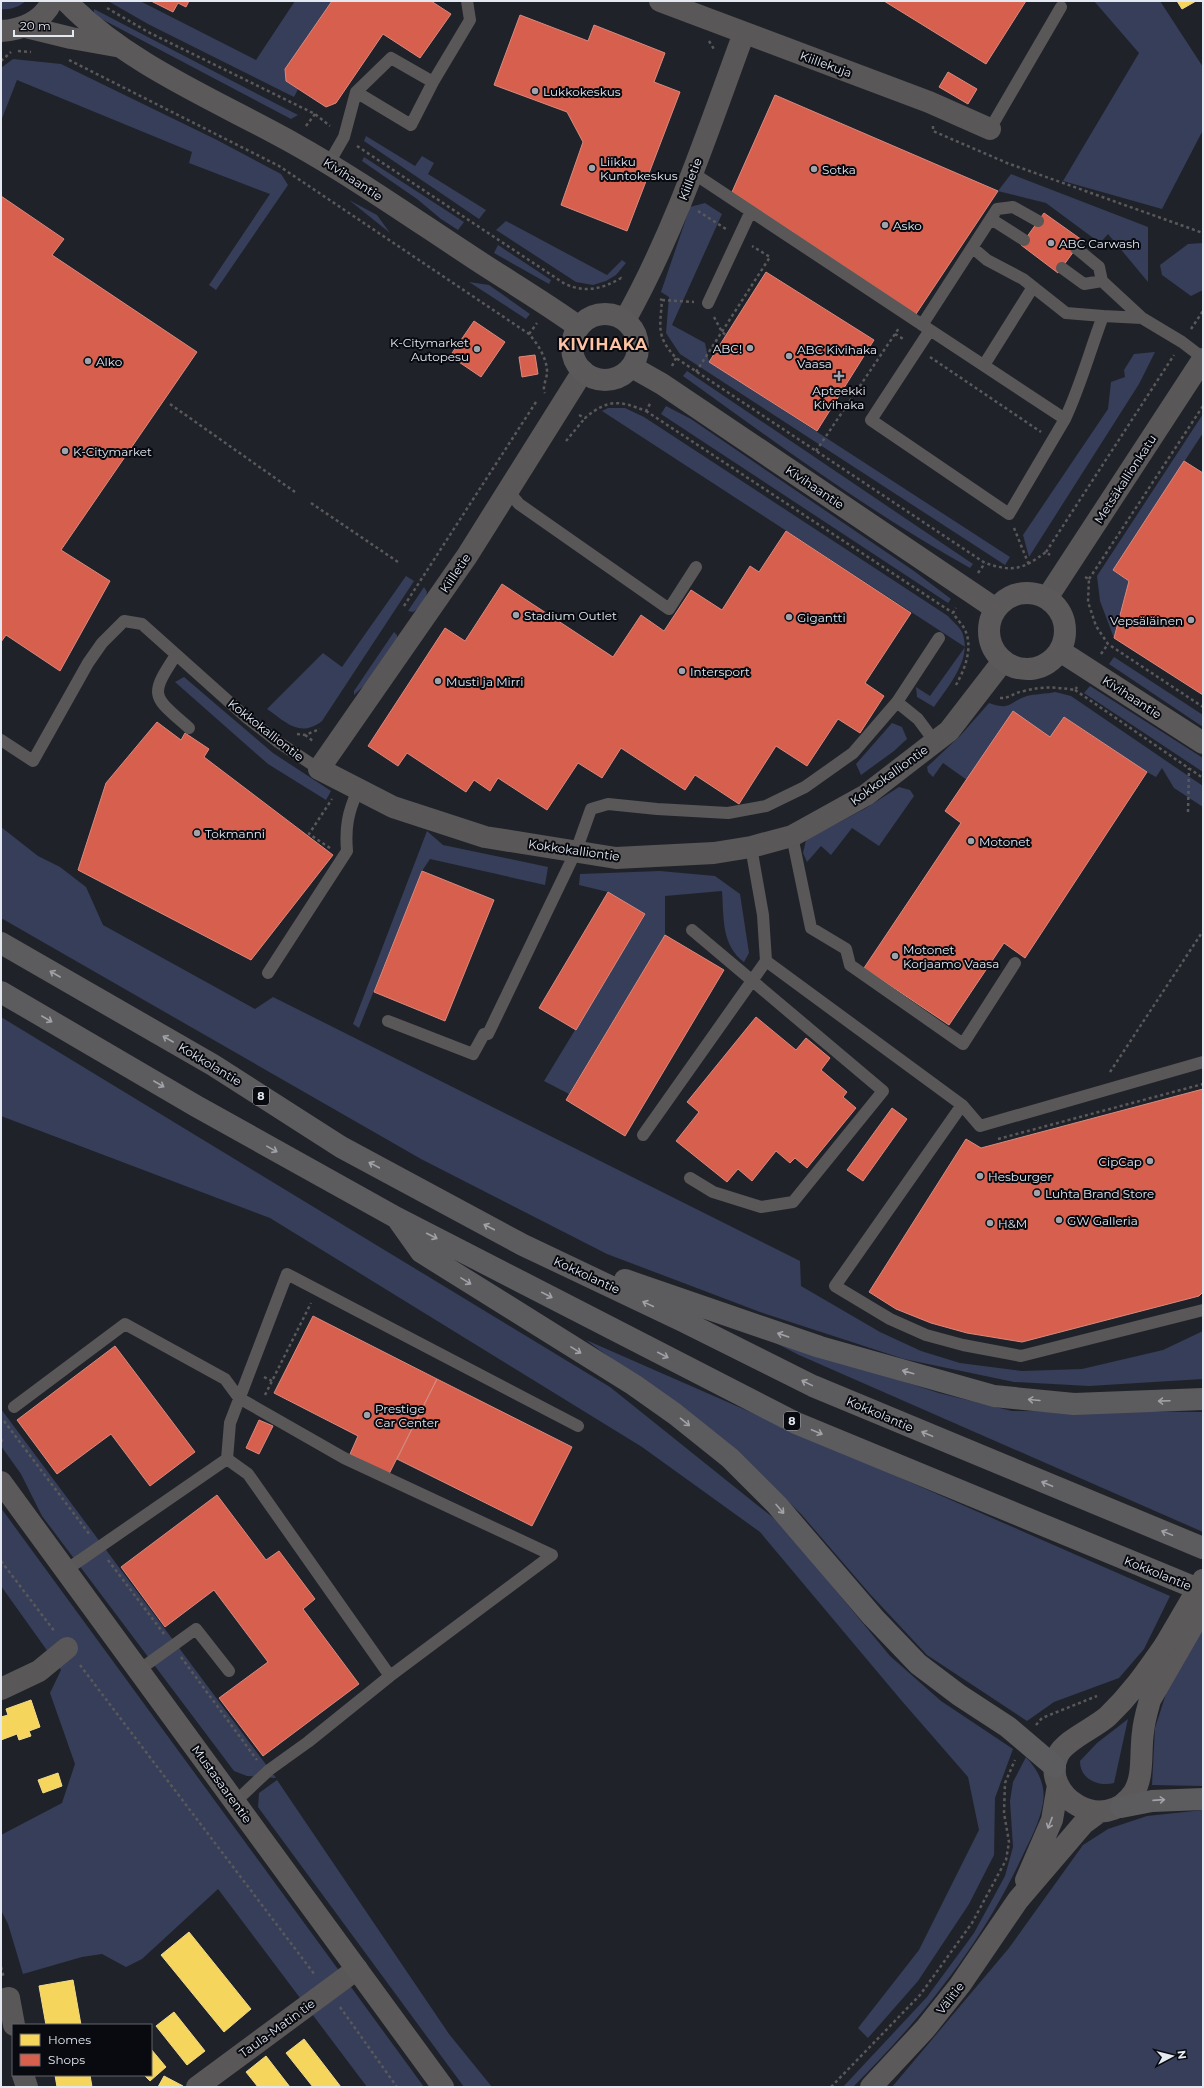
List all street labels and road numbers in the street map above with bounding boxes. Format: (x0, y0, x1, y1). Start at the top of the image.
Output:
street label: Kiillekuja (798, 48, 854, 80)
street label: Kivihaantie (321, 154, 385, 204)
street label: Kiilletie (675, 156, 705, 202)
street label: Metsäkallionkatu (1091, 432, 1159, 526)
street label: Kivihaantie (783, 462, 847, 512)
street label: Kiilletie (436, 551, 474, 595)
street label: Kivihaantie (1100, 672, 1164, 722)
street label: Kokkokalliontie (225, 696, 307, 764)
street label: Kokkokalliontie (847, 742, 931, 808)
street label: Kokkokalliontie (527, 836, 621, 864)
street label: Kokkolantie (176, 1039, 244, 1089)
road number: 8 (253, 1087, 269, 1105)
street label: Kokkolantie (552, 1253, 622, 1297)
street label: Kokkolantie (844, 1393, 916, 1435)
road number: 8 (784, 1412, 800, 1430)
street label: Kokkolantie (1122, 1553, 1194, 1593)
street label: Mustasaarentie (189, 1742, 255, 1826)
street label: Välitie (933, 1979, 967, 2017)
street label: Taula-Matin tie (236, 1996, 318, 2060)

